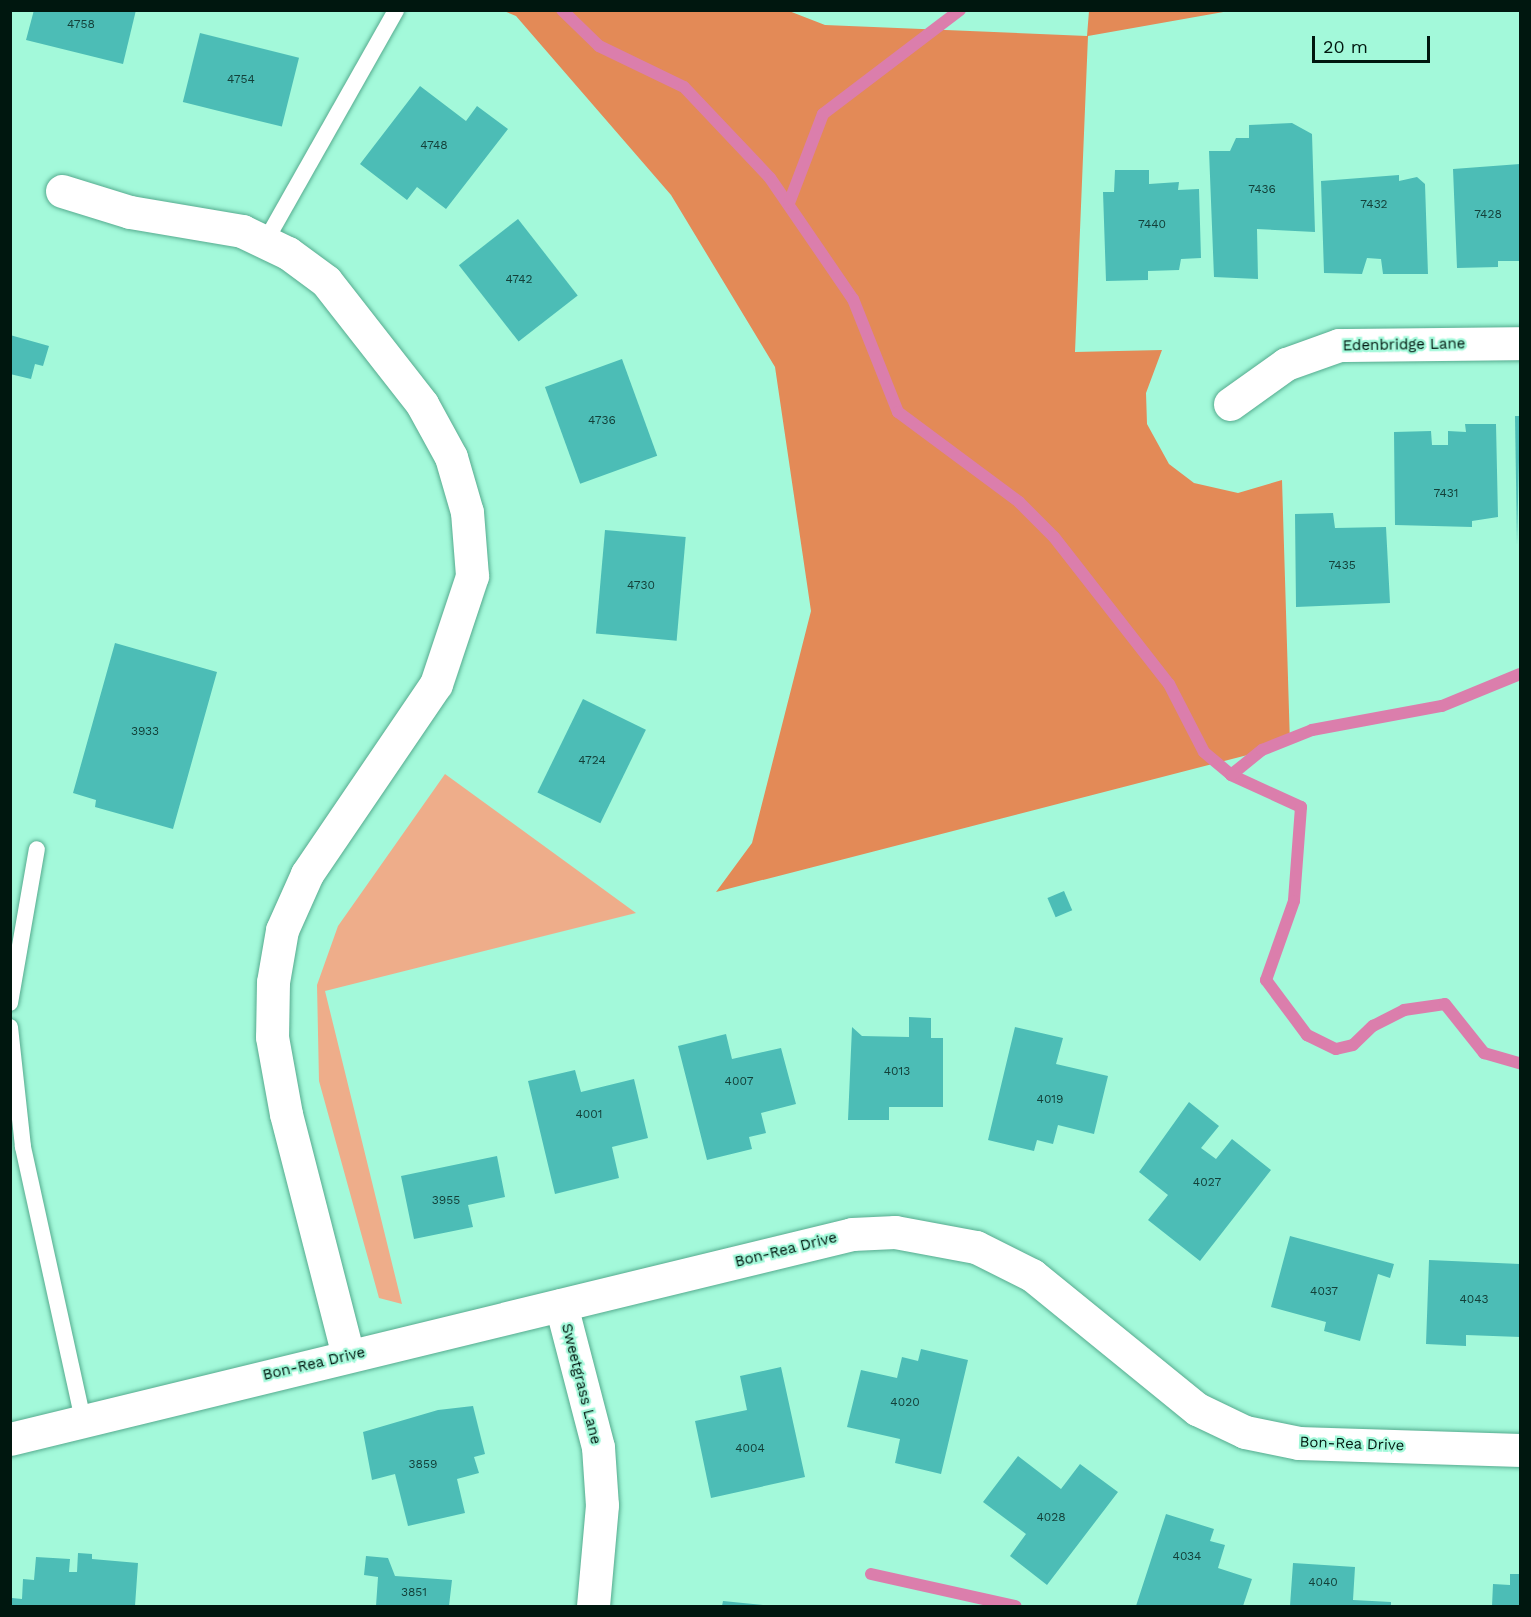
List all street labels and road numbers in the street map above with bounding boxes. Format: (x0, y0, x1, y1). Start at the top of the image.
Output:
street label: Edenbridge Lane (1343, 335, 1465, 355)
street label: Bon-Rea Drive (733, 1229, 839, 1271)
street label: Sweetgrass Lane (557, 1322, 605, 1446)
street label: Bon-Rea Drive (261, 1343, 367, 1385)
street label: Bon-Rea Drive (1299, 1433, 1405, 1455)

